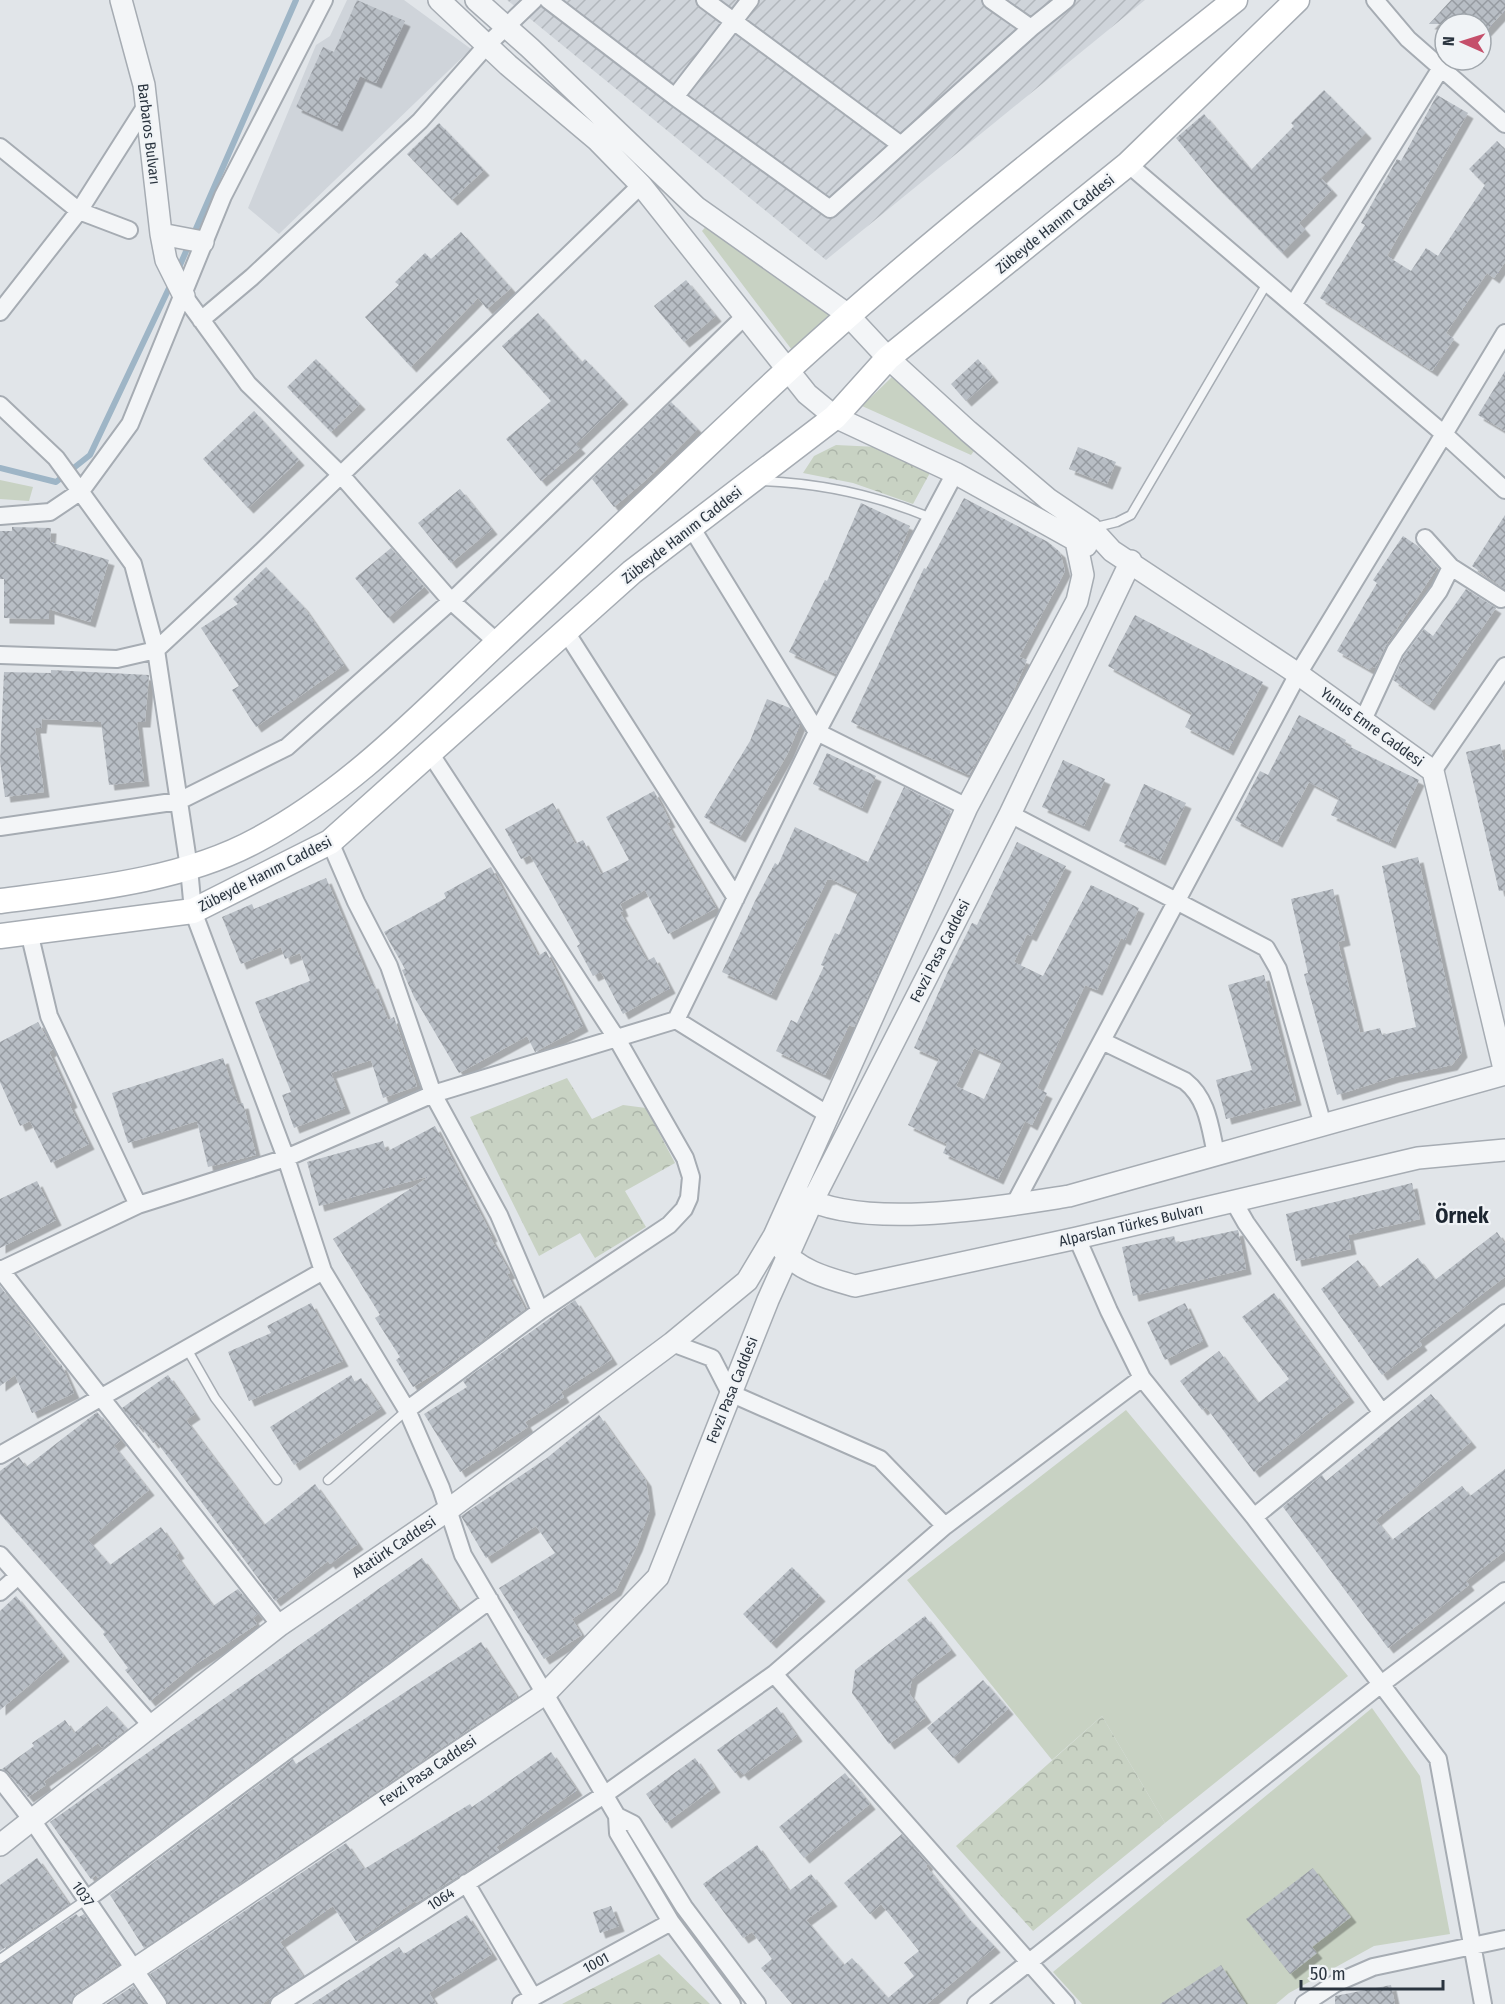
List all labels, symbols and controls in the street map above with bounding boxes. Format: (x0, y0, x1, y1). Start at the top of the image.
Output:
north arrow (1433, 12, 1493, 72)
text: N (1439, 36, 1458, 47)
street label: Barbaros Bulvarı (134, 83, 164, 185)
street label: Zübeyde Hanım Caddesi (992, 171, 1118, 277)
street label: Zübeyde Hanım Caddesi (618, 483, 746, 587)
street label: Yunus Emre Caddesi (1317, 684, 1427, 770)
street label: Zübeyde Hanım Caddesi (195, 833, 335, 915)
street label: Fevzi Pasa Caddesi (906, 896, 974, 1006)
street label: Alparslan Türkes Bulvarı (1057, 1200, 1205, 1250)
district label: Örnek (1435, 1202, 1489, 1229)
street label: Fevzi Pasa Caddesi (702, 1334, 762, 1446)
street label: Atatürk Caddesi (349, 1512, 439, 1582)
street label: Fevzi Pasa Caddesi (376, 1732, 480, 1810)
street label: 1037 (68, 1878, 98, 1910)
street label: 1064 (424, 1884, 458, 1914)
street label: 1001 (580, 1949, 612, 1977)
scale bar (1301, 1953, 1444, 1991)
text: 50 m (1310, 1963, 1346, 1985)

